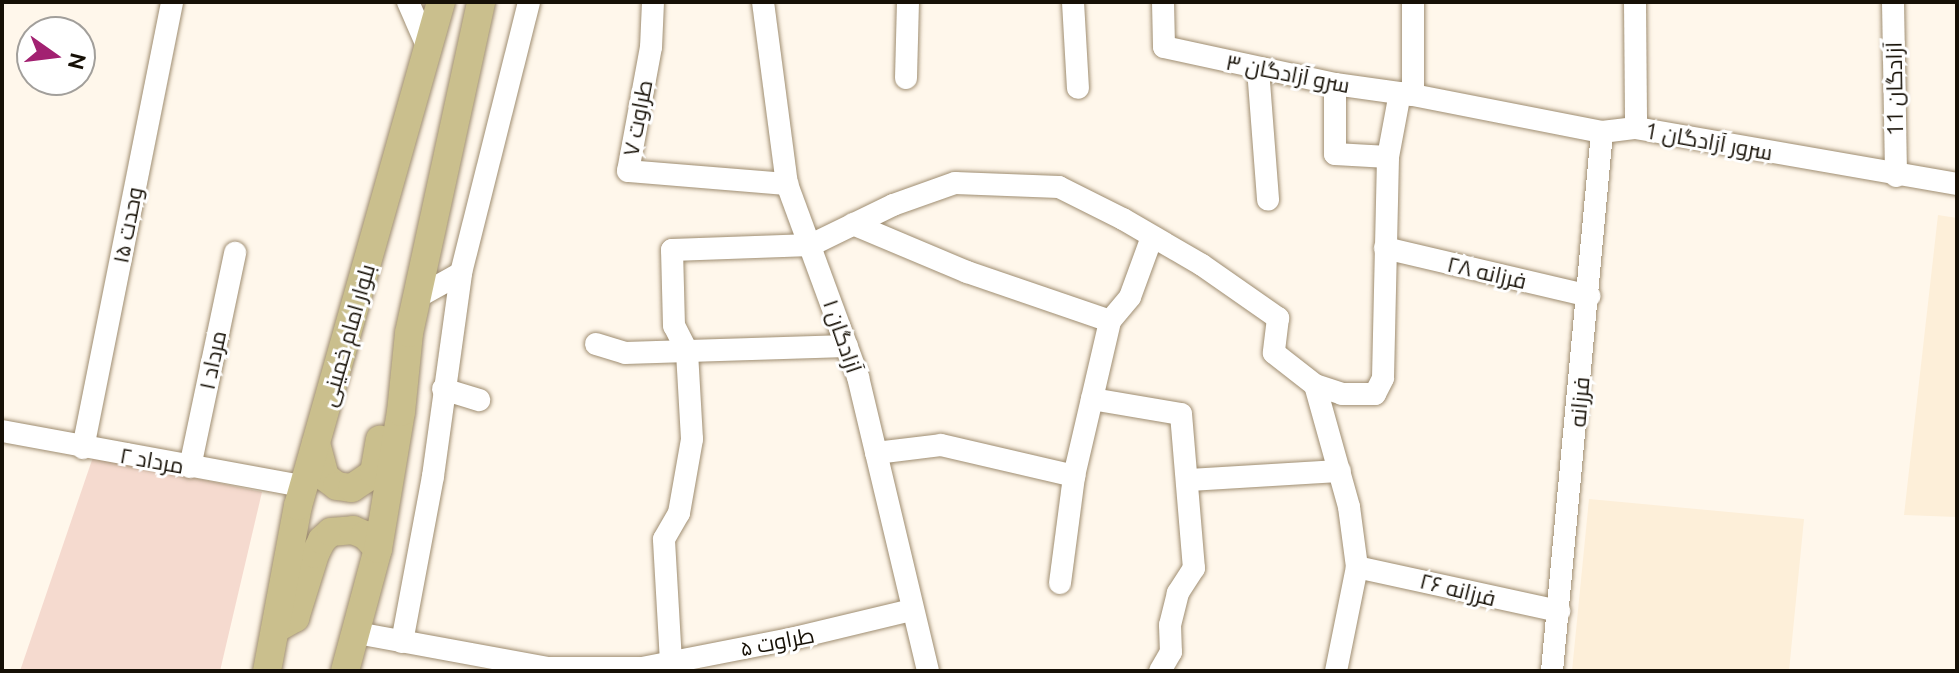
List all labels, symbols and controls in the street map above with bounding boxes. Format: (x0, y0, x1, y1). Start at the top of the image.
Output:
north arrow (16, 16, 96, 96)
street label: آزادگان 11 (1880, 42, 1908, 136)
street label: سرو آزادگان ۳ (1224, 48, 1352, 98)
text: N (64, 50, 92, 72)
street label: طراوت ۷ (617, 78, 657, 158)
street label: سرور آزادگان 1 (1643, 117, 1775, 165)
street label: وحدت ۱۵ (107, 185, 147, 265)
street label: فرزانه ۲۸ (1445, 250, 1529, 294)
street label: بلوار امام خمینی (314, 261, 380, 409)
street label: آزادگان ۱ (818, 296, 868, 376)
street label: مرداد ۱ (193, 328, 231, 392)
street label: فرزانه (1564, 376, 1594, 428)
street label: مرداد ۲ (118, 441, 186, 479)
street label: فرزانه ۲۶ (1417, 567, 1499, 611)
street label: طراوت ۵ (738, 621, 816, 661)

